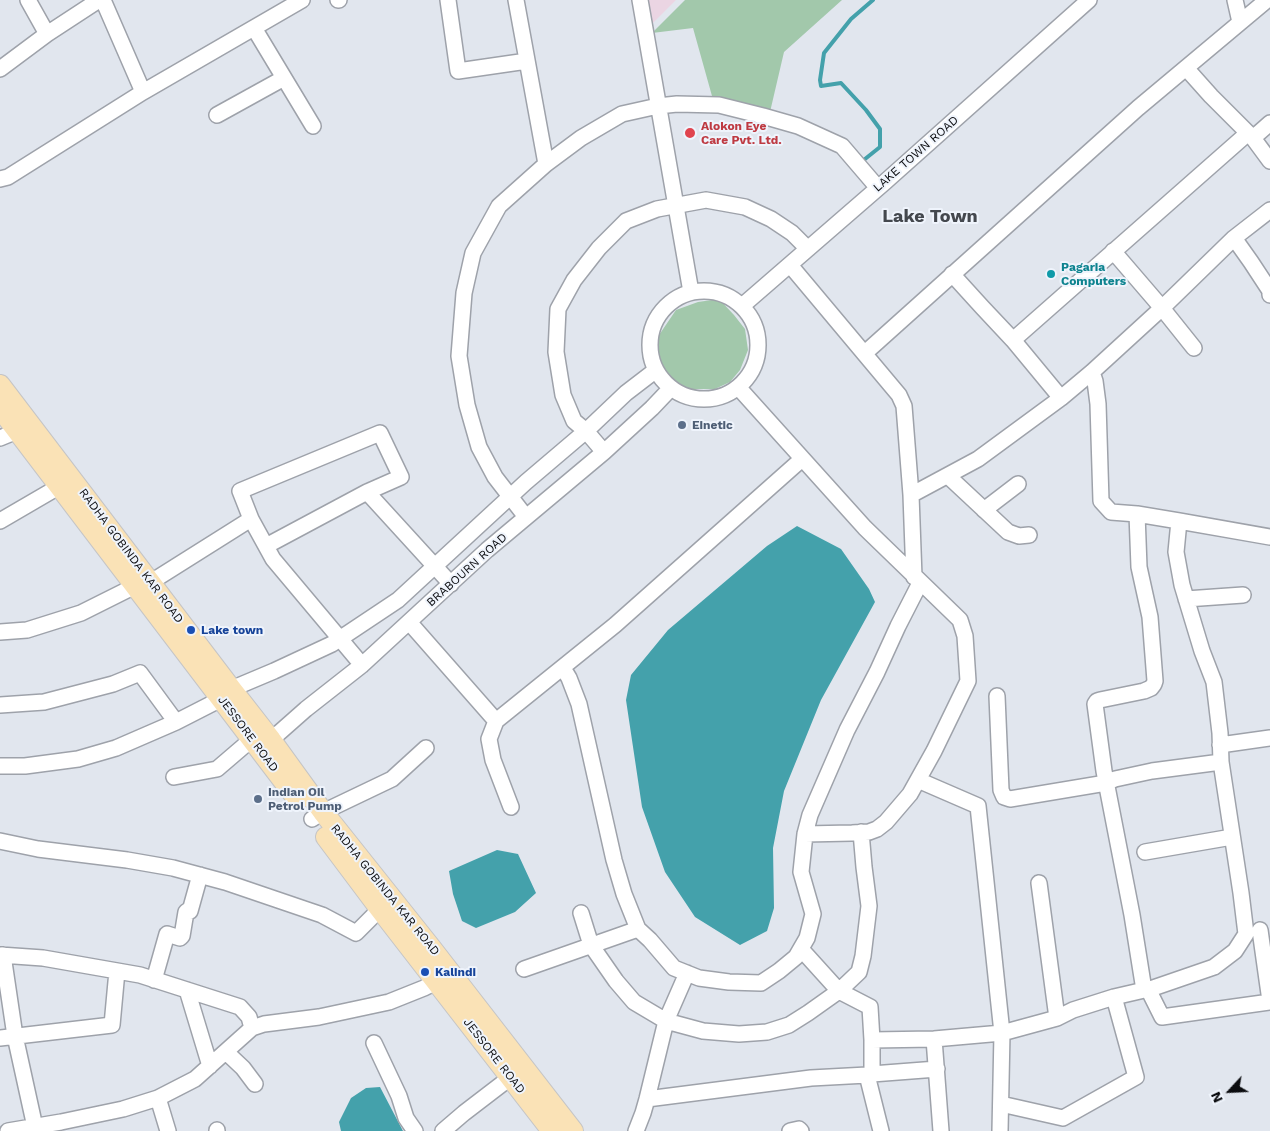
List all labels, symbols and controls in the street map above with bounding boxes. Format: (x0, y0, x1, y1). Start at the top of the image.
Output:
street label: LAKE TOWN ROAD (870, 113, 962, 195)
place label: Alokon Eye Care Pvt. Ltd. (701, 119, 782, 147)
marker: Alokon Eye Care Pvt. Ltd. (683, 126, 697, 140)
district label: Lake Town (882, 206, 978, 228)
place label: Pagaria Computers (1061, 260, 1126, 288)
marker: Pagaria Computers (1045, 268, 1057, 280)
place label: Einetic (692, 418, 733, 432)
marker: Einetic (676, 419, 688, 431)
street label: RADHA GOBINDA KAR ROAD (76, 486, 186, 626)
street label: BRABOURN ROAD (424, 530, 510, 610)
place label: Lake town (201, 623, 263, 637)
marker: Lake town (185, 624, 197, 636)
street label: JESSORE ROAD (215, 693, 281, 775)
place label: Indian Oil Petrol Pump (268, 785, 342, 813)
marker: Indian Oil Petrol Pump (252, 793, 264, 805)
street label: RADHA GOBINDA KAR ROAD (328, 821, 442, 959)
place label: Kalindi (435, 965, 476, 979)
marker: Kalindi (419, 966, 431, 978)
street label: JESSORE ROAD (460, 1015, 528, 1097)
north arrow (1205, 1066, 1255, 1116)
text: N (1207, 1089, 1226, 1105)

